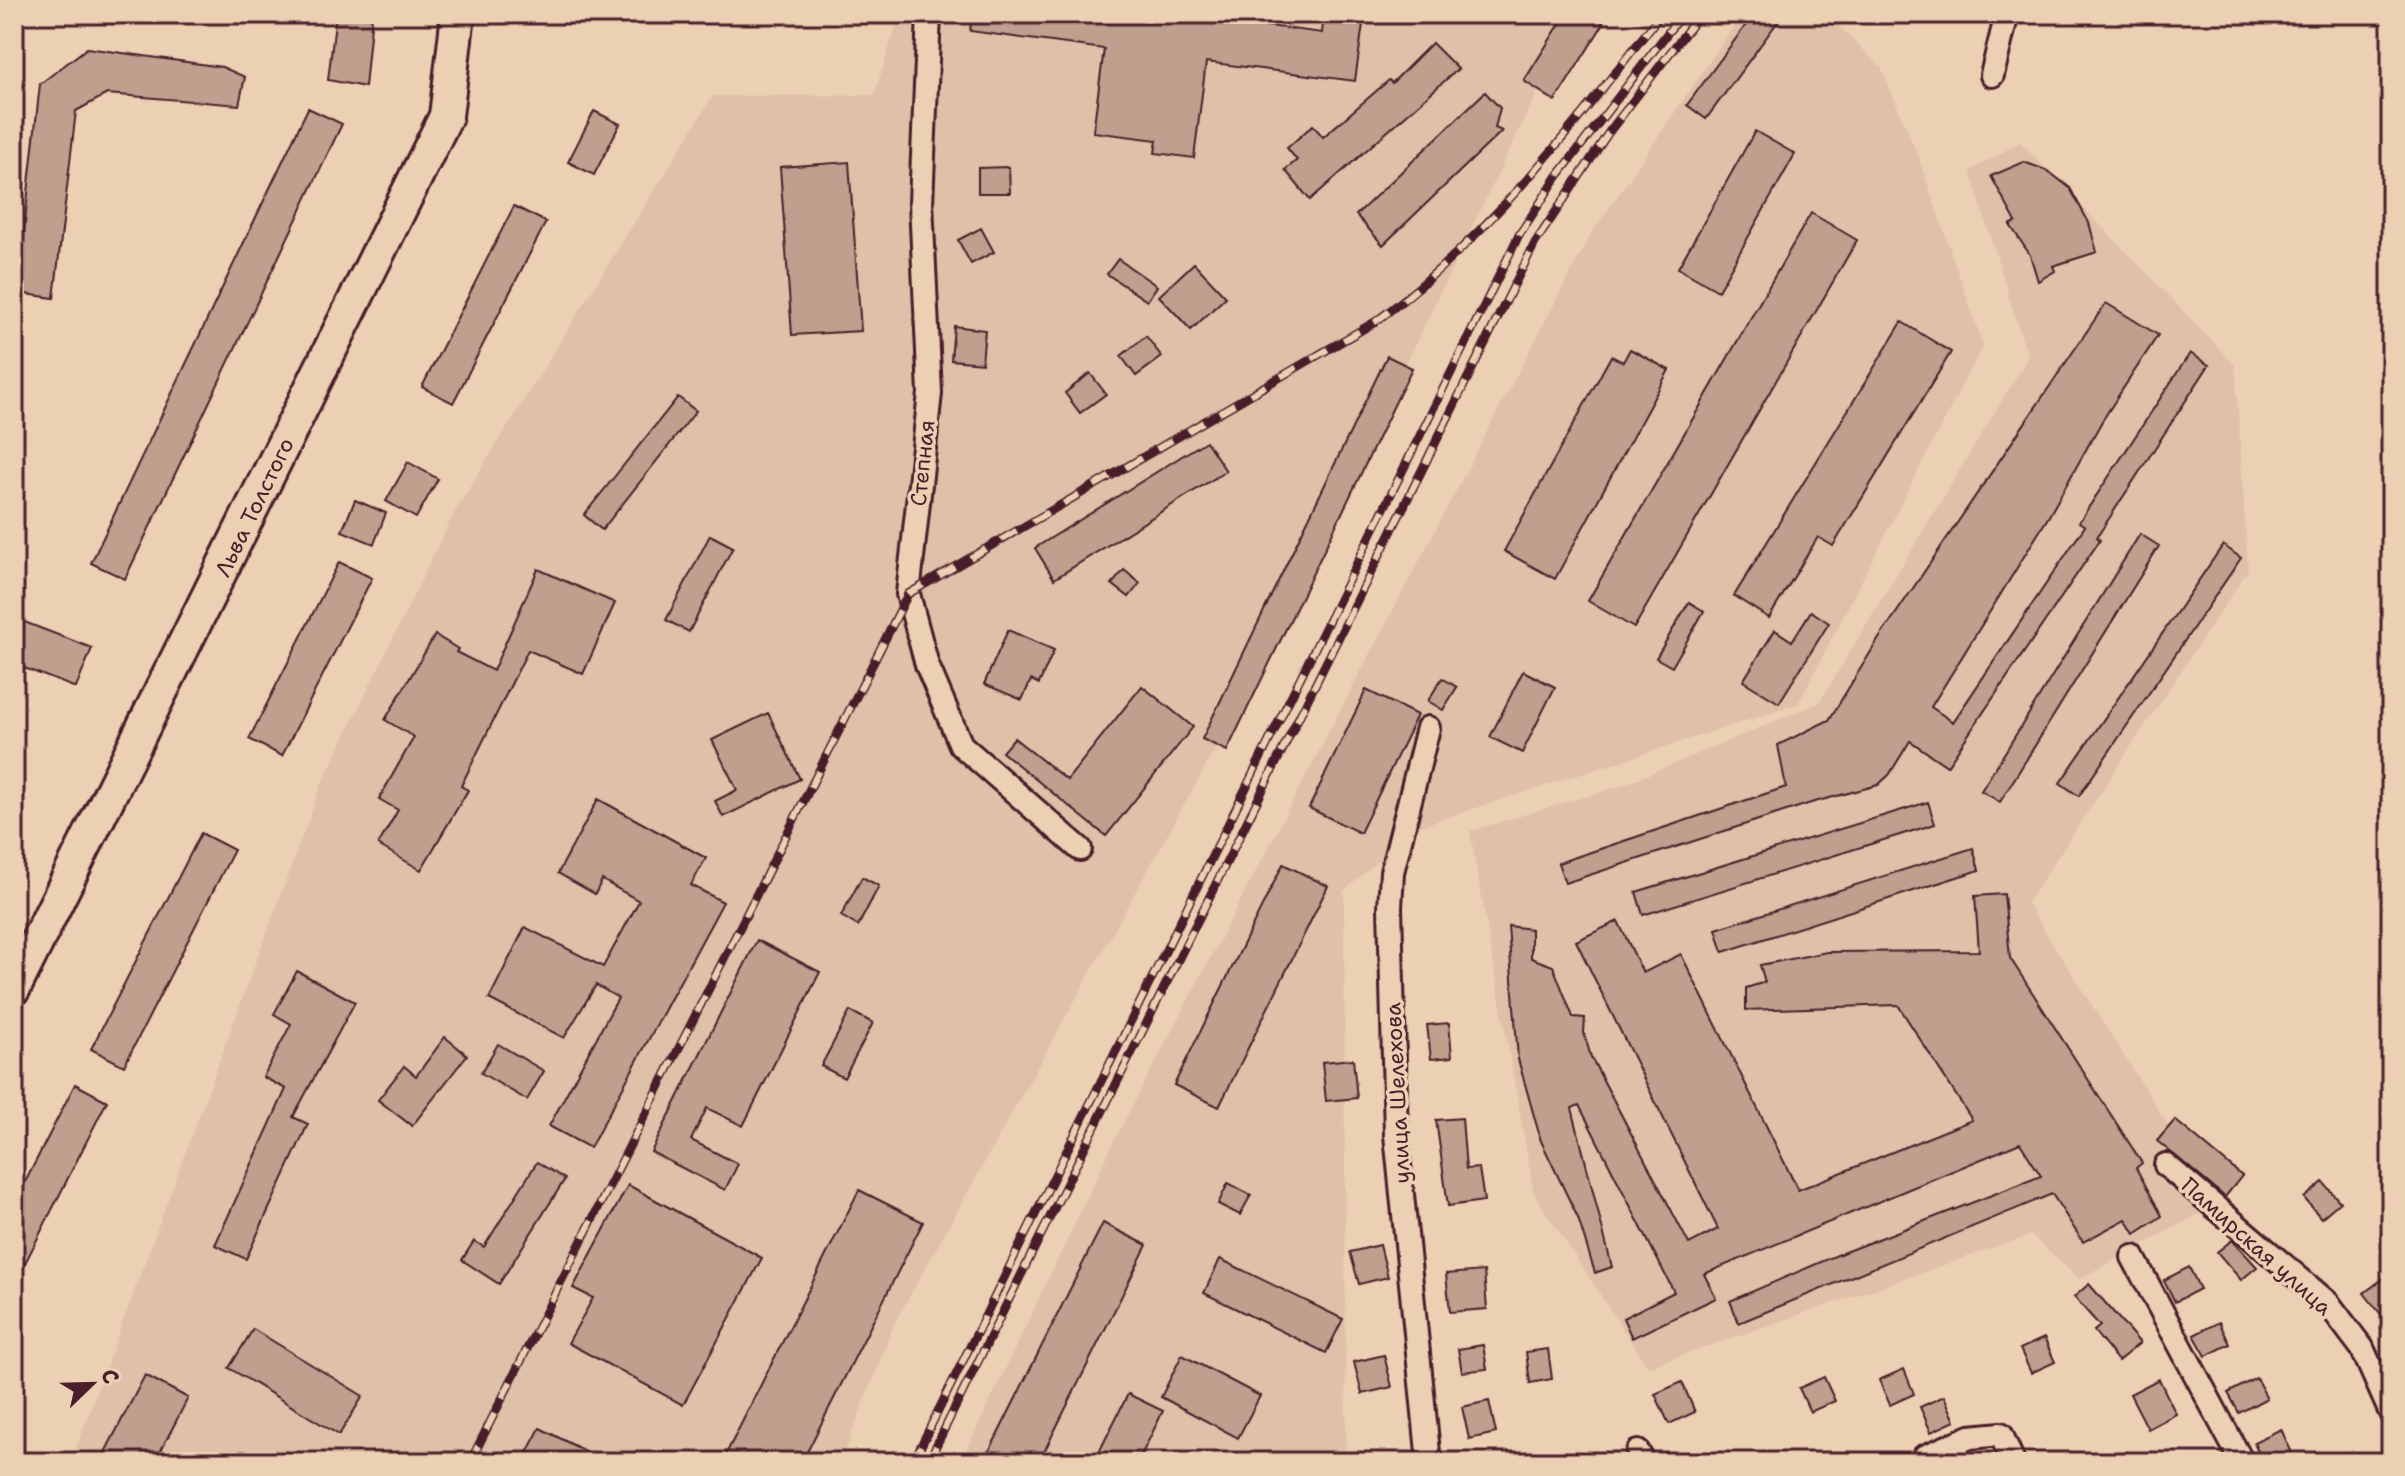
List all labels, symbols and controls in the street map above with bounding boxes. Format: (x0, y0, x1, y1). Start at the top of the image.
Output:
street label: Степная (904, 418, 941, 508)
street label: Льва Толстого (208, 433, 301, 582)
street label: улица Шелехова (1378, 1001, 1417, 1184)
street label: Памирская улица (2175, 1171, 2339, 1322)
north arrow (52, 1344, 132, 1424)
text: С (94, 1364, 126, 1388)

